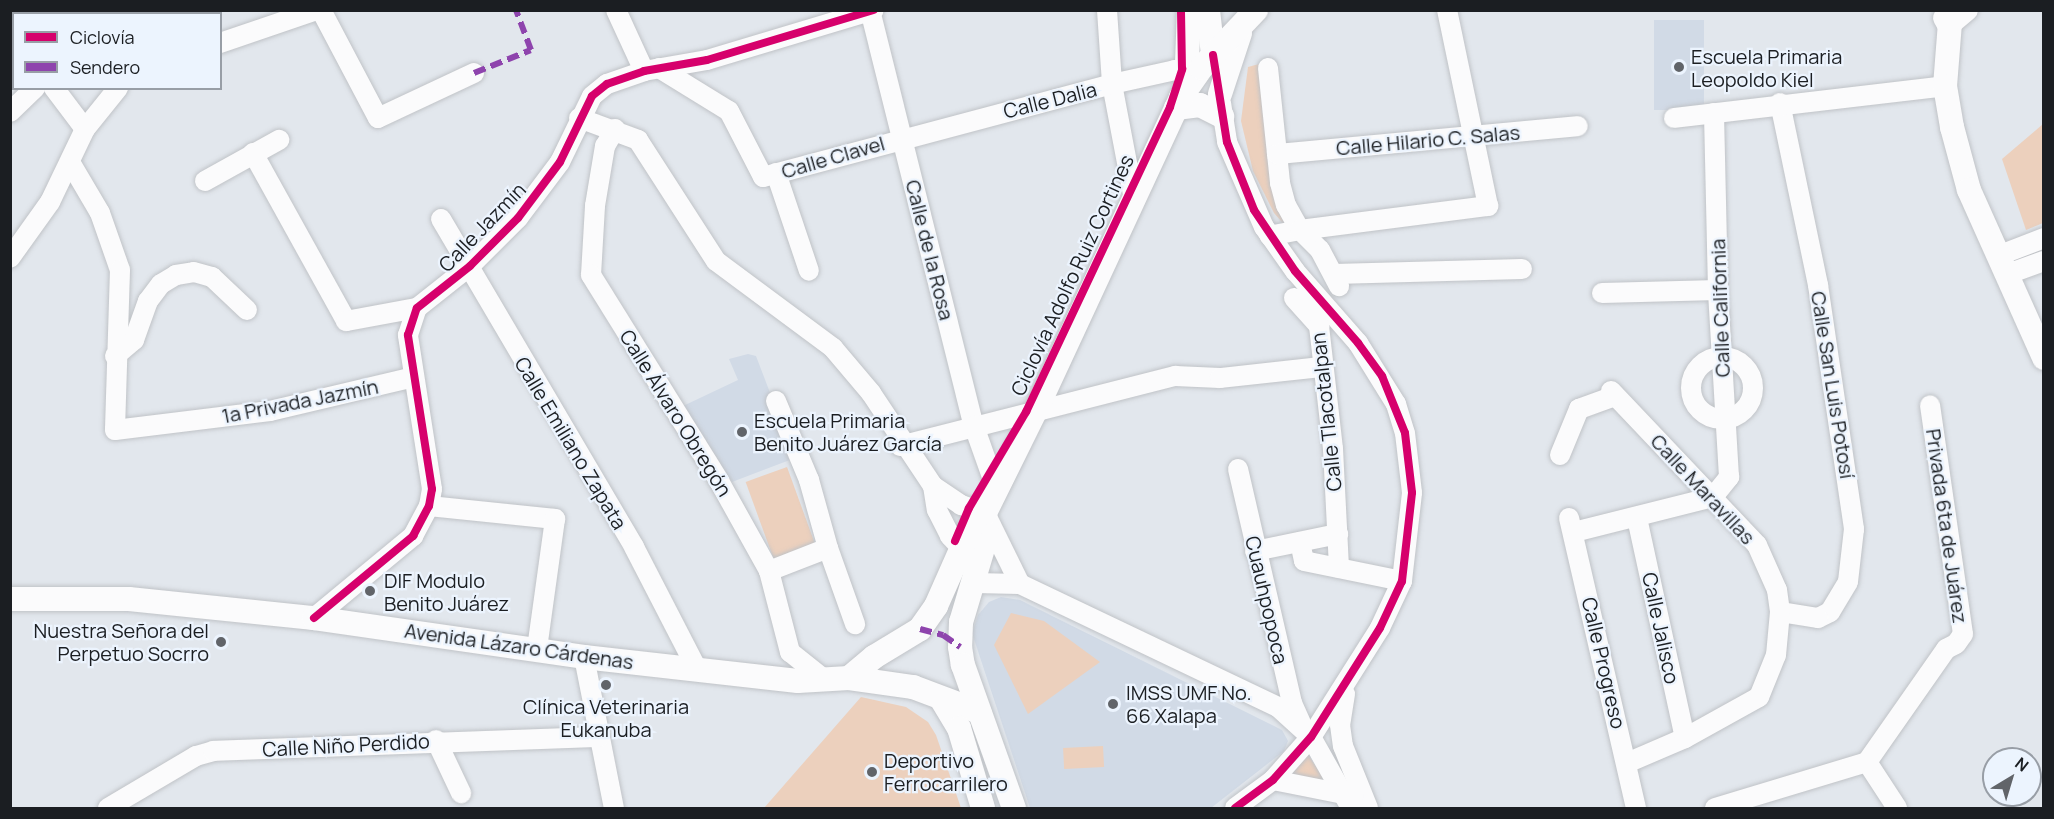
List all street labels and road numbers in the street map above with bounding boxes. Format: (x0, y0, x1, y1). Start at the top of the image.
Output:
street label: Calle Dalia (1001, 77, 1099, 123)
street label: Calle Hilario C. Salas (1335, 120, 1521, 160)
street label: Calle Clavel (779, 131, 887, 183)
street label: Ciclovía Adolfo Ruiz Cortines (1006, 151, 1138, 399)
street label: Calle Jazmín (433, 177, 531, 277)
street label: Calle de la Rosa (901, 177, 959, 323)
street label: Calle California (1706, 238, 1734, 378)
street label: Calle San Luis Potosí (1806, 290, 1860, 480)
street label: Calle Álvaro Obregón (615, 325, 737, 501)
street label: Calle Tlacotalpan (1306, 331, 1346, 493)
street label: Calle Emiliano Zapata (510, 352, 632, 534)
street label: 1a Privada Jazmín (220, 374, 380, 428)
street label: Privada 6ta de Juárez (1921, 427, 1973, 625)
street label: Calle Maravillas (1646, 429, 1760, 549)
street label: Cuauhpopoca (1241, 534, 1293, 666)
street label: Calle Jalisco (1637, 570, 1685, 686)
street label: Calle Progreso (1577, 595, 1631, 731)
street label: Avenida Lázaro Cárdenas (403, 618, 635, 674)
street label: Calle Niño Perdido (262, 729, 430, 761)

